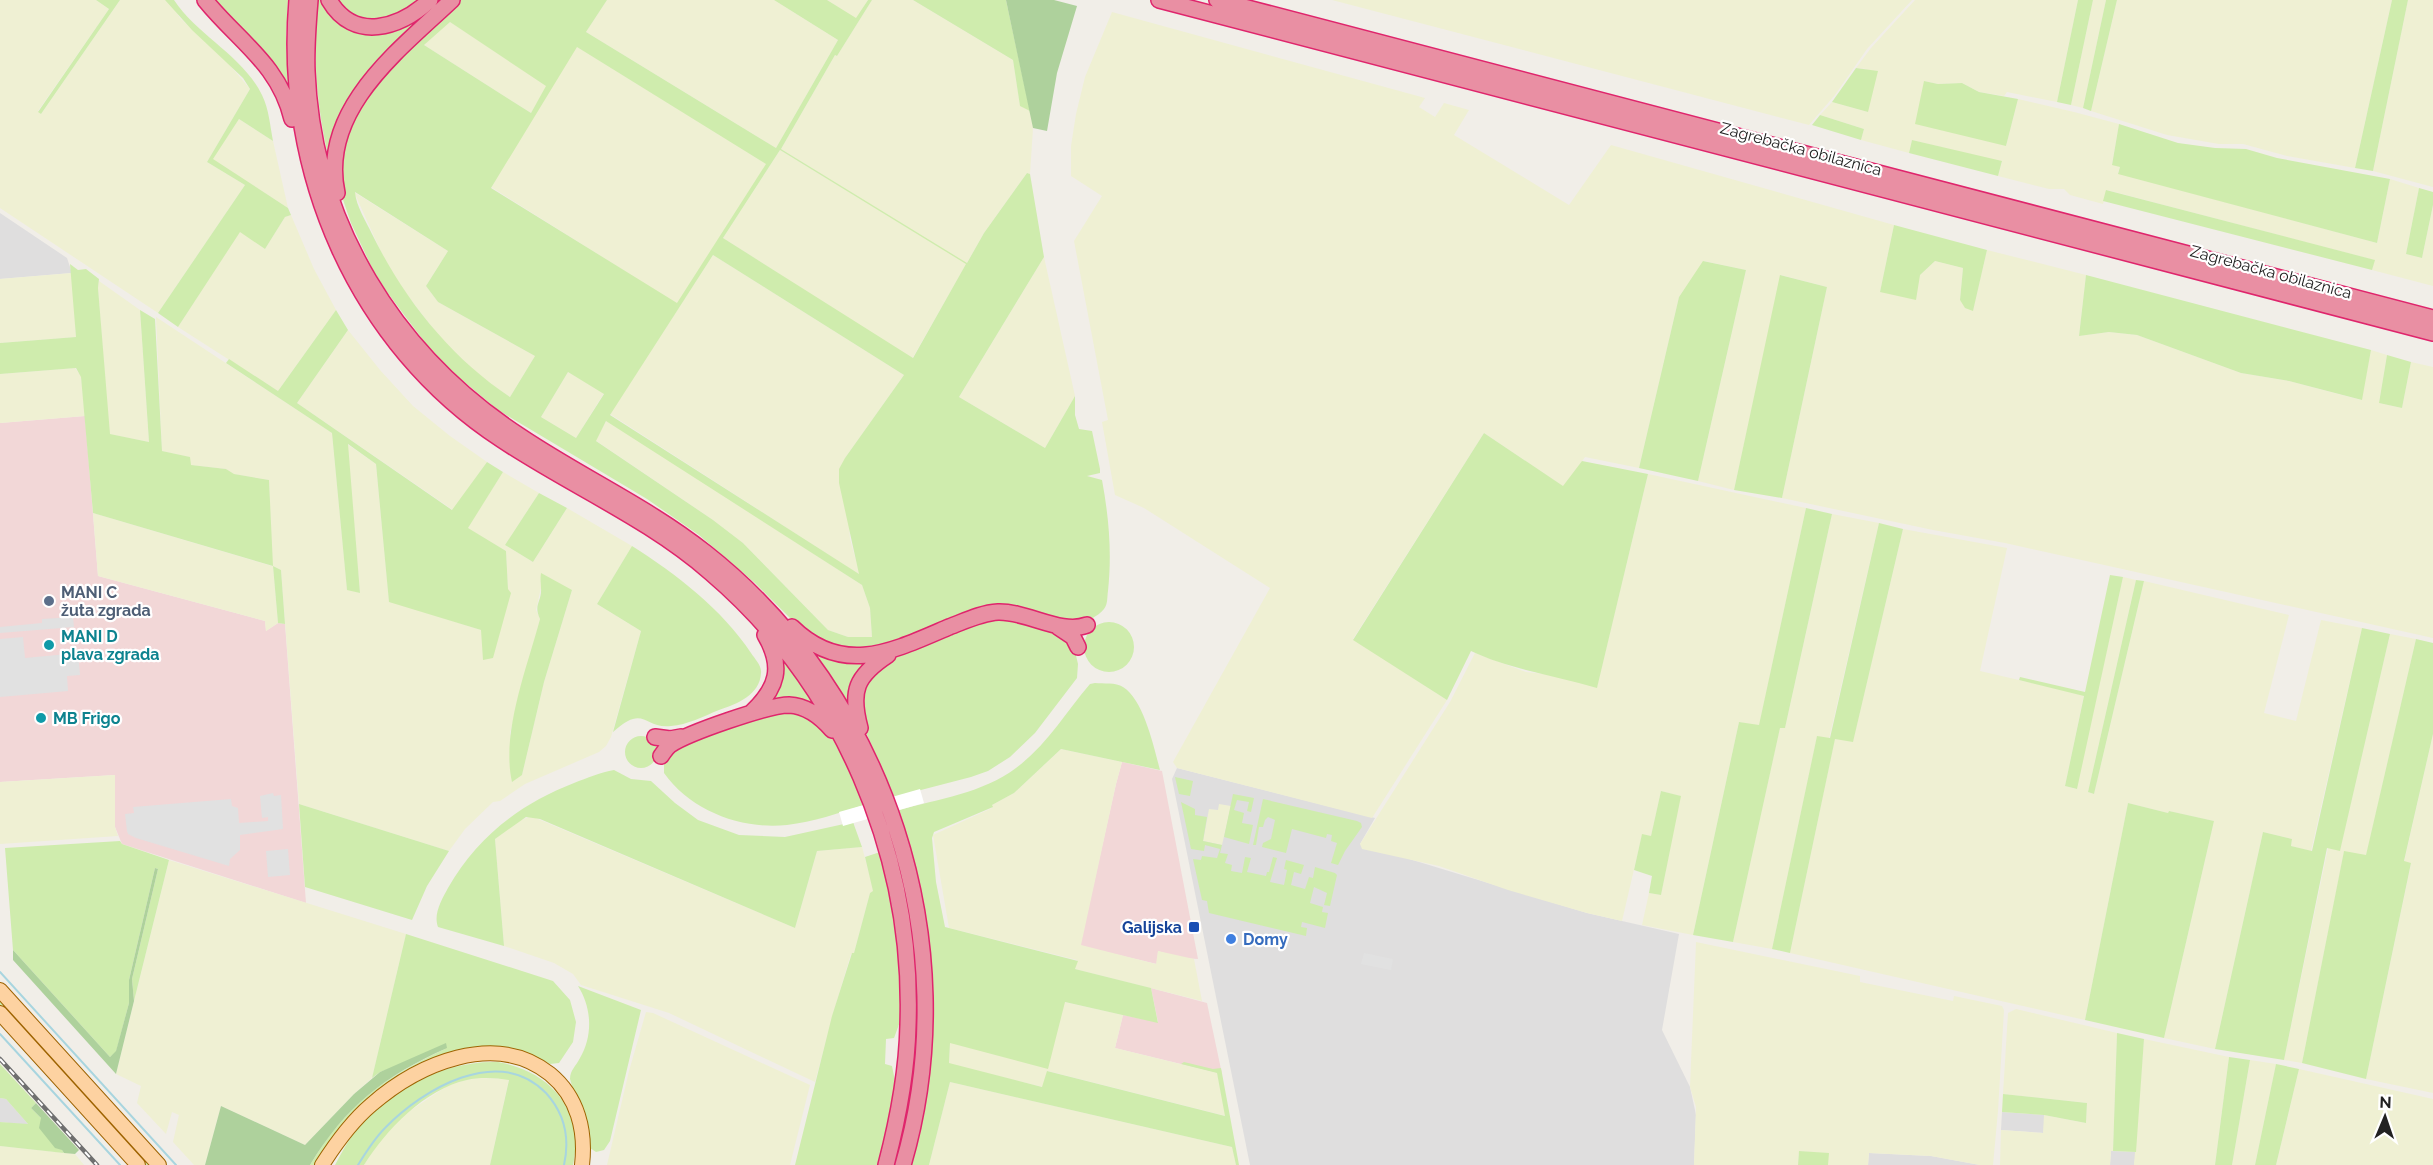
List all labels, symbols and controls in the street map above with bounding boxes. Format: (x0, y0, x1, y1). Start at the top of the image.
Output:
street label: Zagrebačka obilaznica (1718, 118, 1884, 180)
street label: Zagrebačka obilaznica (2188, 241, 2354, 303)
place label: MANI C žuta zgrada (61, 583, 151, 620)
marker: MANI C žuta zgrada (42, 594, 56, 608)
place label: MANI D plava zgrada (61, 627, 159, 664)
marker: MANI D plava zgrada (42, 638, 56, 652)
place label: MB Frigo (53, 709, 121, 728)
marker: MB Frigo (34, 711, 48, 725)
place label: Galijska (1122, 918, 1182, 937)
marker: Galijska (1187, 920, 1201, 934)
place label: Domy (1243, 930, 1288, 949)
marker: Domy (1224, 932, 1238, 946)
north arrow (2355, 1087, 2415, 1147)
text: N (2379, 1093, 2392, 1112)

